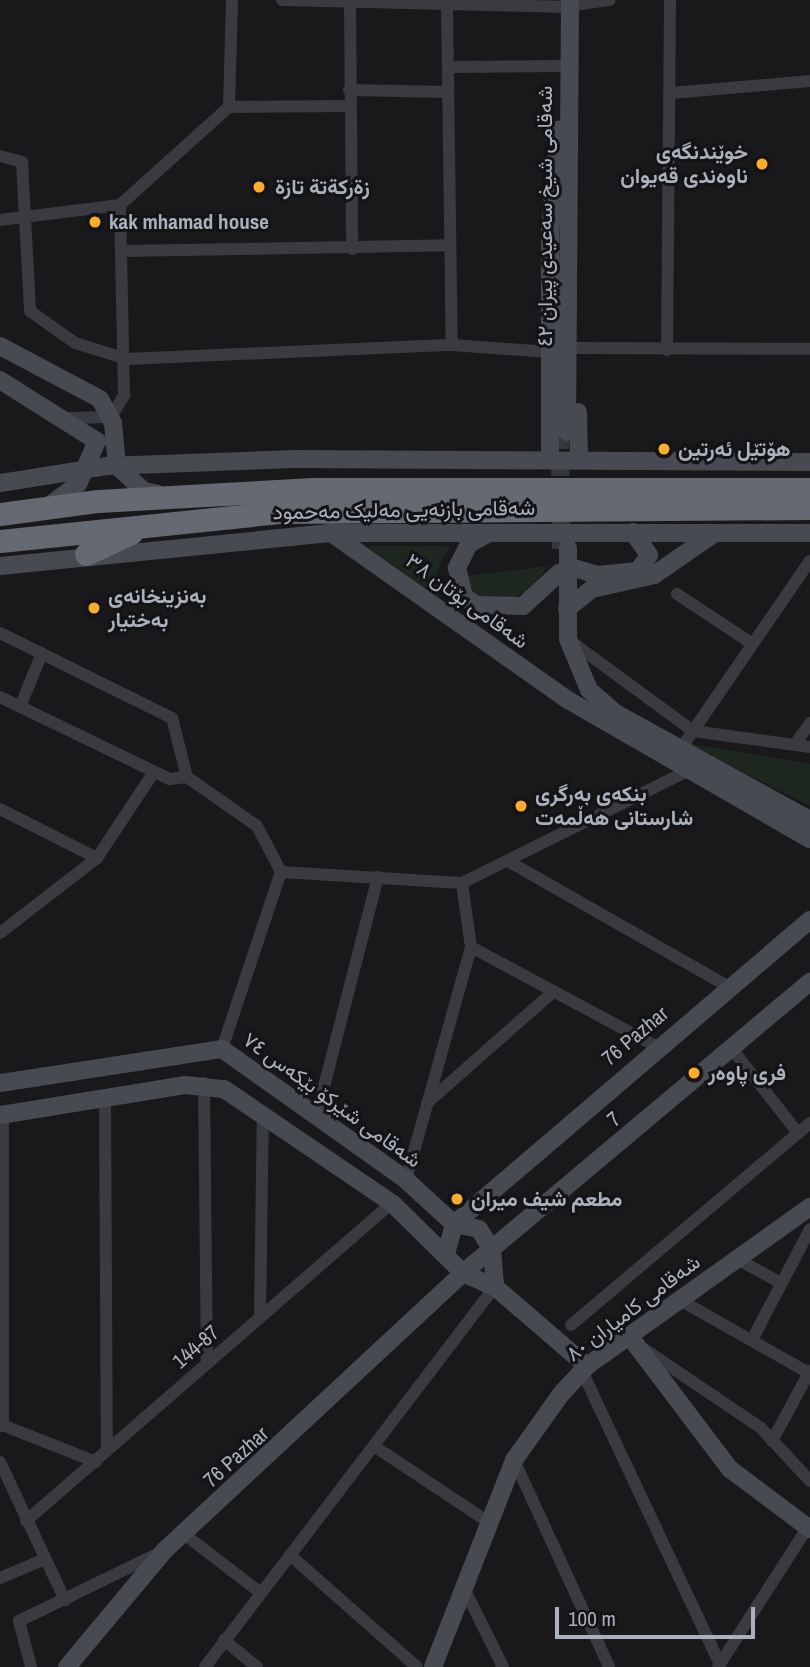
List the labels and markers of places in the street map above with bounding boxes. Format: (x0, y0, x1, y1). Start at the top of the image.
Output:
place label: خوێندنگەی ناوەندی قەیوان (620, 139, 748, 189)
marker: خوێندنگەی ناوەندی قەیوان (754, 156, 770, 172)
place label: زةركةتة تازة (275, 174, 370, 200)
marker: زةركةتة تازة (249, 177, 269, 197)
place label: kak mhamad house (109, 209, 269, 235)
marker: kak mhamad house (87, 214, 103, 230)
place label: هۆتێل ئەرتین (678, 436, 791, 462)
marker: هۆتێل ئەرتین (656, 441, 672, 457)
place label: بەنزینخانەی بەختیار (108, 583, 207, 633)
marker: بەنزینخانەی بەختیار (86, 600, 102, 616)
place label: بنکەی بەرگری شارستانی هەڵمەت (535, 781, 693, 831)
marker: بنکەی بەرگری شارستانی هەڵمەت (513, 798, 529, 814)
place label: فری پاوەر (708, 1060, 786, 1086)
marker: فری پاوەر (686, 1065, 702, 1081)
place label: مطعم شيف ميران (471, 1186, 622, 1212)
marker: مطعم شيف ميران (449, 1191, 465, 1207)

